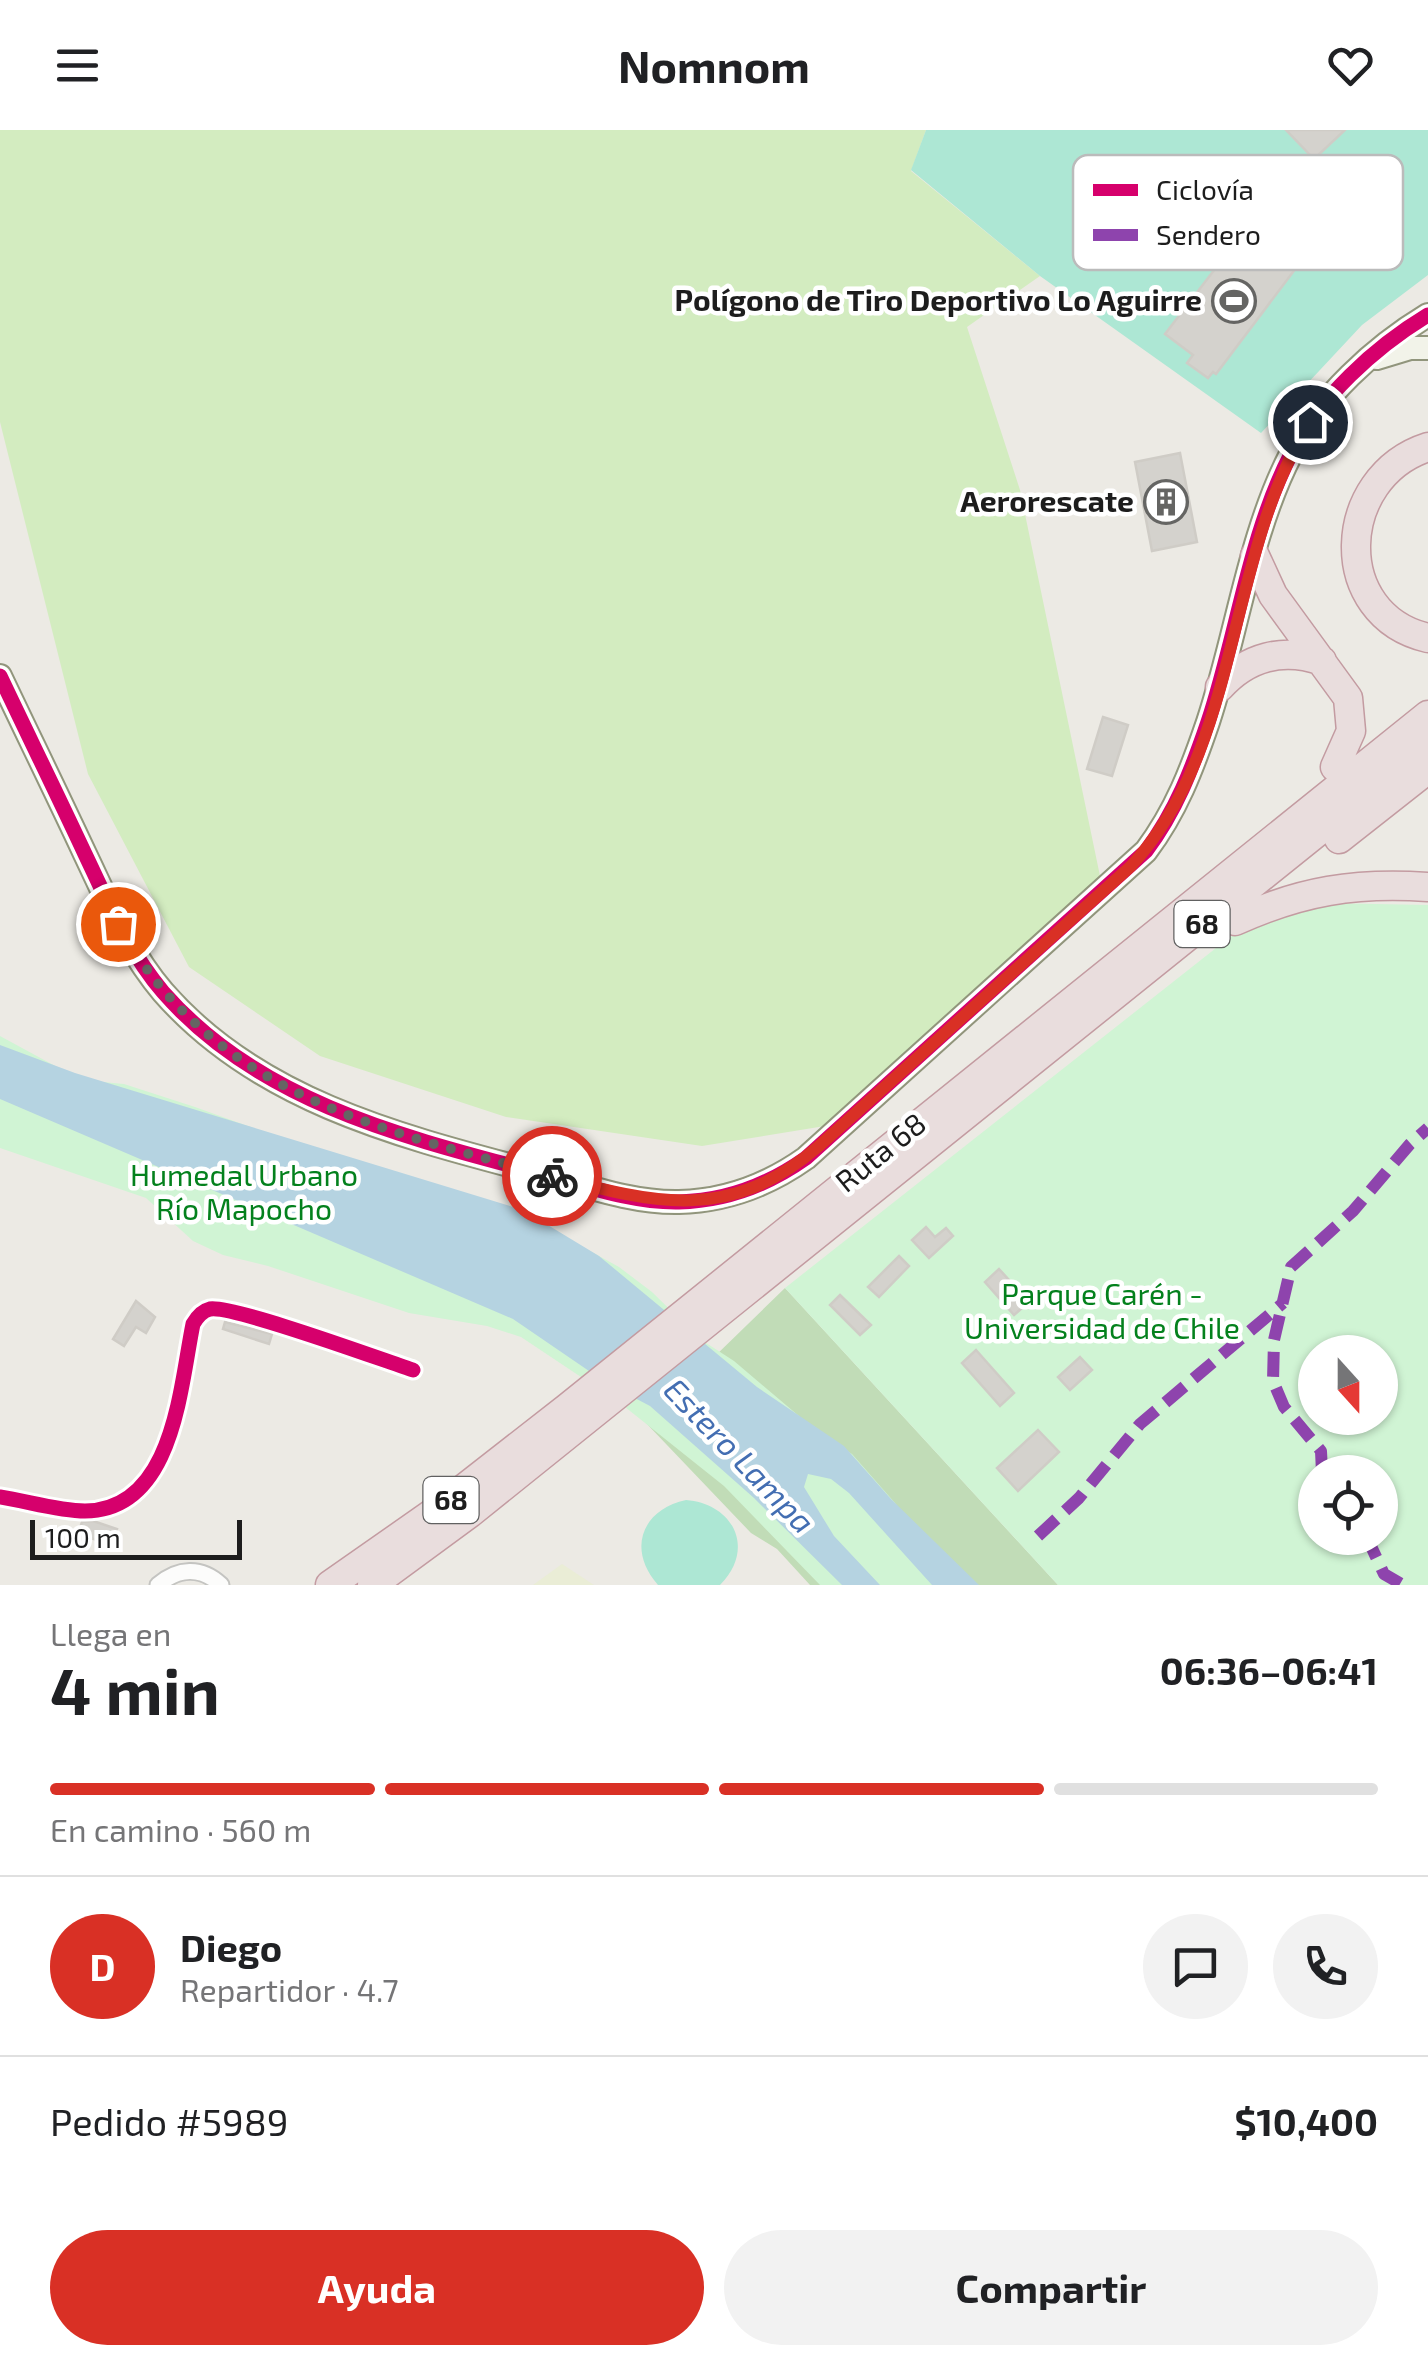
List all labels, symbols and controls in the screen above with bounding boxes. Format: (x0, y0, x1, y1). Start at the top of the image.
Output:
icon: menu (50, 38, 105, 93)
text: Nomnom (618, 38, 810, 92)
icon: heart (1323, 38, 1378, 93)
legend (1073, 155, 1403, 270)
text: Ciclovía (1156, 172, 1254, 206)
text: Sendero (1156, 217, 1261, 251)
sports icon: Polígono de Tiro Deportivo Lo Aguirre (1211, 278, 1257, 324)
place label: Polígono de Tiro Deportivo Lo Aguirre (675, 281, 1202, 317)
pin (1268, 380, 1353, 465)
icon: home (1283, 395, 1338, 450)
building icon: Aerorescate (1143, 479, 1189, 525)
place label: Aerorescate (960, 482, 1134, 518)
pin (76, 882, 161, 967)
icon: bag (91, 897, 146, 952)
road number: 68 (1174, 901, 1230, 947)
street label: Ruta 68 (827, 1104, 932, 1199)
courier (502, 1126, 602, 1226)
icon: bike (525, 1149, 580, 1204)
park label: Humedal Urbano Río Mapocho (130, 1156, 358, 1226)
park label: Parque Carén - Universidad de Chile (964, 1275, 1240, 1345)
north arrow (1298, 1335, 1398, 1435)
map controls (1298, 1335, 1398, 1555)
water label: Estero Lampa (657, 1369, 824, 1540)
button: locate (1298, 1455, 1398, 1555)
road number: 68 (424, 1477, 478, 1523)
scale bar (30, 1515, 242, 1560)
text: 100 m (45, 1520, 121, 1554)
text: Llega en (50, 1614, 171, 1652)
text: 06:36–06:41 (1160, 1647, 1378, 1693)
text: 4 min (50, 1650, 220, 1728)
text: En camino · 560 m (50, 1810, 311, 1848)
button: chat (1143, 1914, 1248, 2019)
button: phone (1273, 1914, 1378, 2019)
text: Diego (180, 1924, 282, 1970)
text: D (90, 1943, 115, 1989)
text: Repartidor · 4.7 (180, 1970, 399, 2008)
text: Pedido #5989 (50, 2098, 289, 2144)
text: $10,400 (1234, 2098, 1378, 2144)
button: Ayuda (50, 2230, 704, 2345)
button: Compartir (724, 2230, 1378, 2345)

